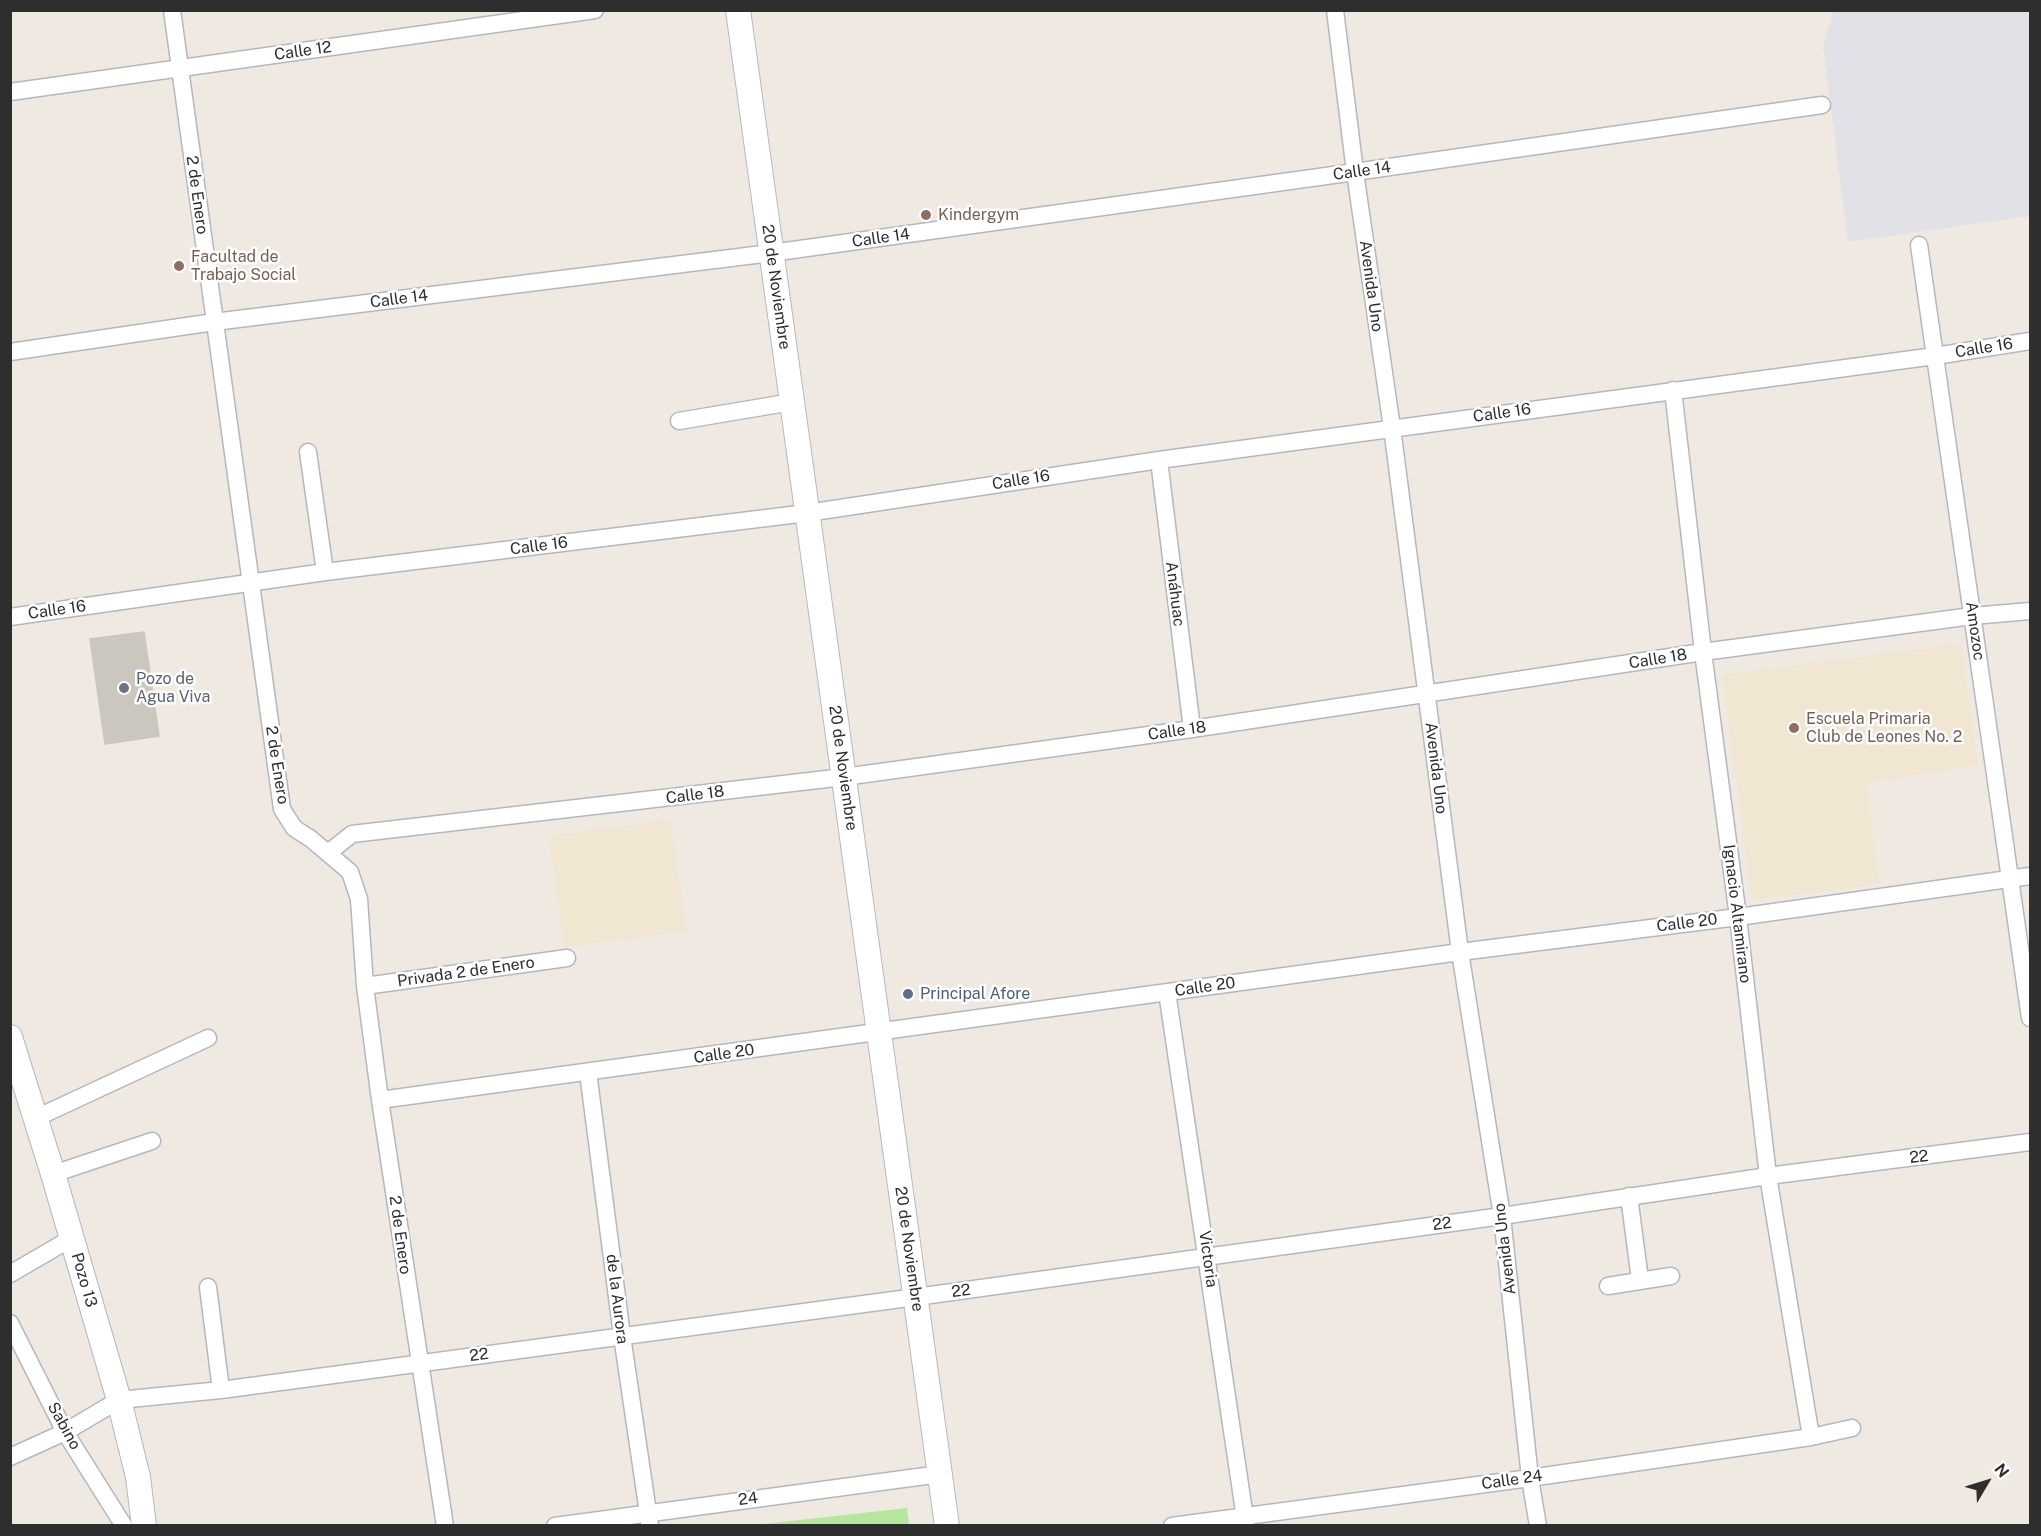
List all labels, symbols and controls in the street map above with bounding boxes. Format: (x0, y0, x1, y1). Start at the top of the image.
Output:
street label: Calle 12 (273, 37, 333, 65)
street label: 2 de Enero (182, 154, 212, 236)
street label: Calle 14 (1332, 157, 1392, 185)
place label: Kindergym (938, 205, 1019, 225)
marker: Kindergym (919, 208, 933, 222)
street label: 20 de Noviembre (758, 223, 794, 351)
street label: Calle 14 (851, 224, 911, 252)
street label: Avenida Uno (1355, 239, 1387, 333)
place label: Facultad de Trabajo Social (191, 247, 296, 285)
marker: Facultad de Trabajo Social (172, 259, 186, 273)
street label: Calle 14 (369, 286, 429, 312)
street label: Calle 16 (1954, 334, 2014, 362)
street label: Calle 16 (1472, 399, 1532, 427)
street label: Calle 16 (991, 466, 1051, 494)
street label: Calle 16 (509, 533, 569, 559)
street label: Anáhuac (1161, 560, 1189, 628)
street label: Calle 16 (27, 596, 87, 624)
street label: Amozoc (1961, 600, 1989, 662)
street label: Calle 18 (1628, 645, 1688, 673)
place label: Pozo de Agua Viva (136, 669, 210, 707)
marker: Pozo de Agua Viva (117, 681, 131, 695)
street label: 20 de Noviembre (825, 704, 861, 832)
place label: Escuela Primaria Club de Leones No. 2 (1806, 709, 1962, 747)
street label: Calle 18 (1147, 717, 1207, 745)
street label: Avenida Uno (1421, 721, 1451, 815)
marker: Escuela Primaria Club de Leones No. 2 (1787, 721, 1801, 735)
street label: 2 de Enero (261, 724, 293, 806)
street label: Calle 18 (665, 782, 725, 808)
street label: Ignacio Altamirano (1719, 844, 1755, 984)
street label: Calle 20 (1656, 910, 1718, 936)
street label: Privada 2 de Enero (396, 953, 536, 991)
street label: Calle 20 (1173, 973, 1237, 1001)
place label: Principal Afore (920, 984, 1030, 1004)
marker: Principal Afore (901, 987, 915, 1001)
street label: Calle 20 (692, 1040, 756, 1068)
street label: 22 (1908, 1146, 1930, 1168)
street label: 20 de Noviembre (891, 1185, 927, 1313)
street label: 2 de Enero (385, 1194, 415, 1276)
street label: Avenida Uno (1490, 1202, 1520, 1296)
street label: 22 (1431, 1213, 1453, 1235)
street label: Victoria (1195, 1229, 1221, 1289)
street label: Pozo 13 (67, 1250, 101, 1310)
street label: de la Aurora (602, 1253, 632, 1345)
street label: 22 (950, 1280, 972, 1302)
street label: 22 (468, 1344, 490, 1366)
street label: Sabino (43, 1399, 85, 1453)
north arrow (1957, 1452, 2017, 1512)
text: N (1990, 1460, 2013, 1481)
street label: Calle 24 (1480, 1466, 1544, 1494)
street label: 24 (737, 1488, 759, 1510)

